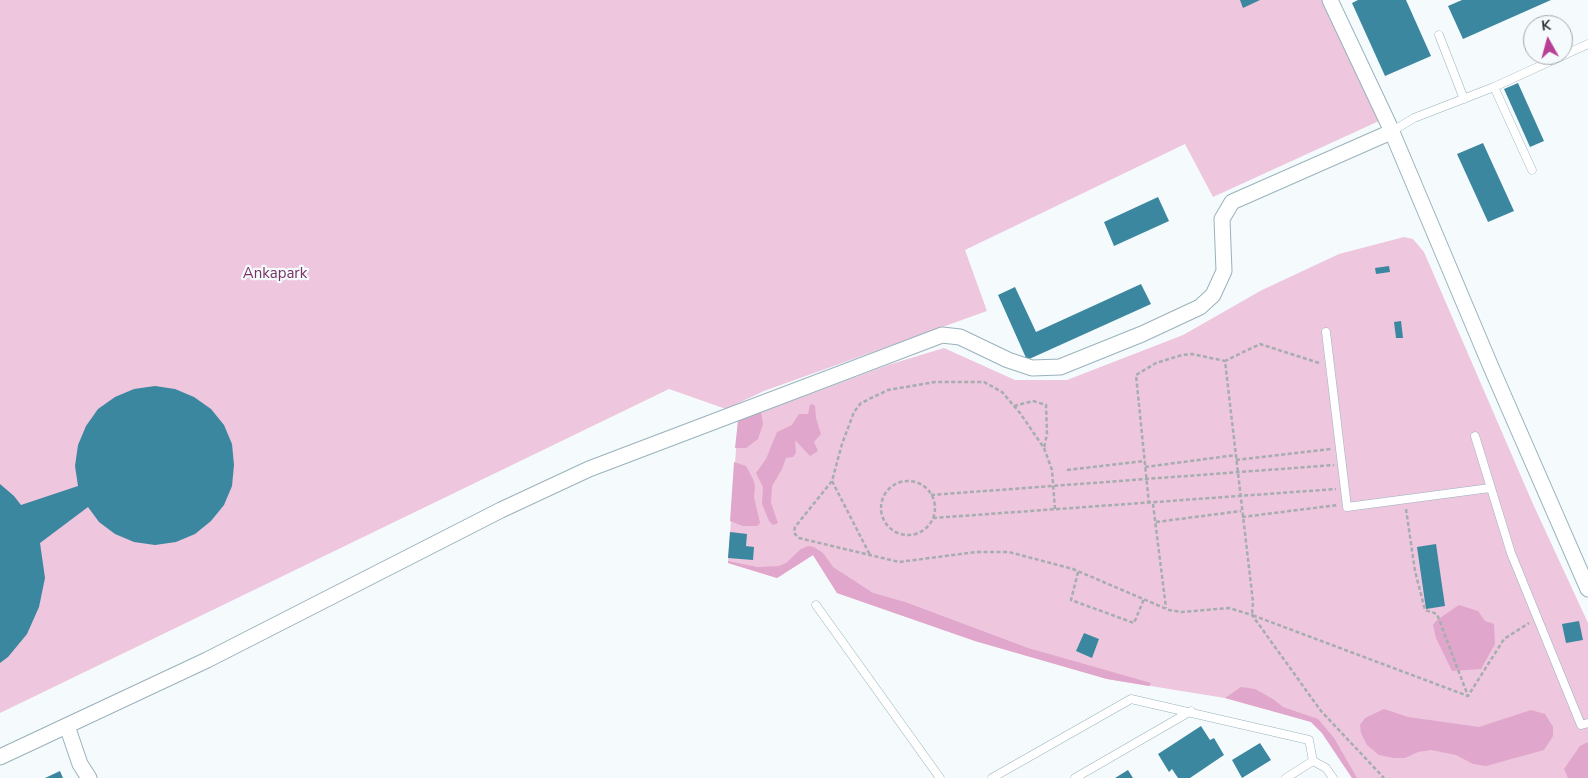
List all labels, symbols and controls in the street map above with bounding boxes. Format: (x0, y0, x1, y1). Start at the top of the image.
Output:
north arrow (1523, 15, 1573, 65)
text: K (1540, 16, 1552, 36)
park label: Ankapark (243, 265, 307, 283)

